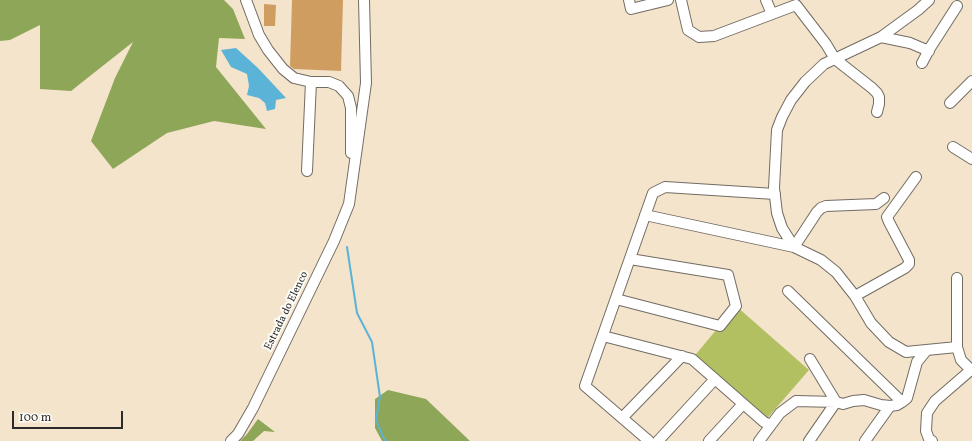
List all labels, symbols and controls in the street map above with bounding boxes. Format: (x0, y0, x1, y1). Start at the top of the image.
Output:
street label: Estrada do Elenco (262, 270, 312, 352)
scale bar (14, 403, 125, 429)
text: 100 m (19, 410, 51, 426)

